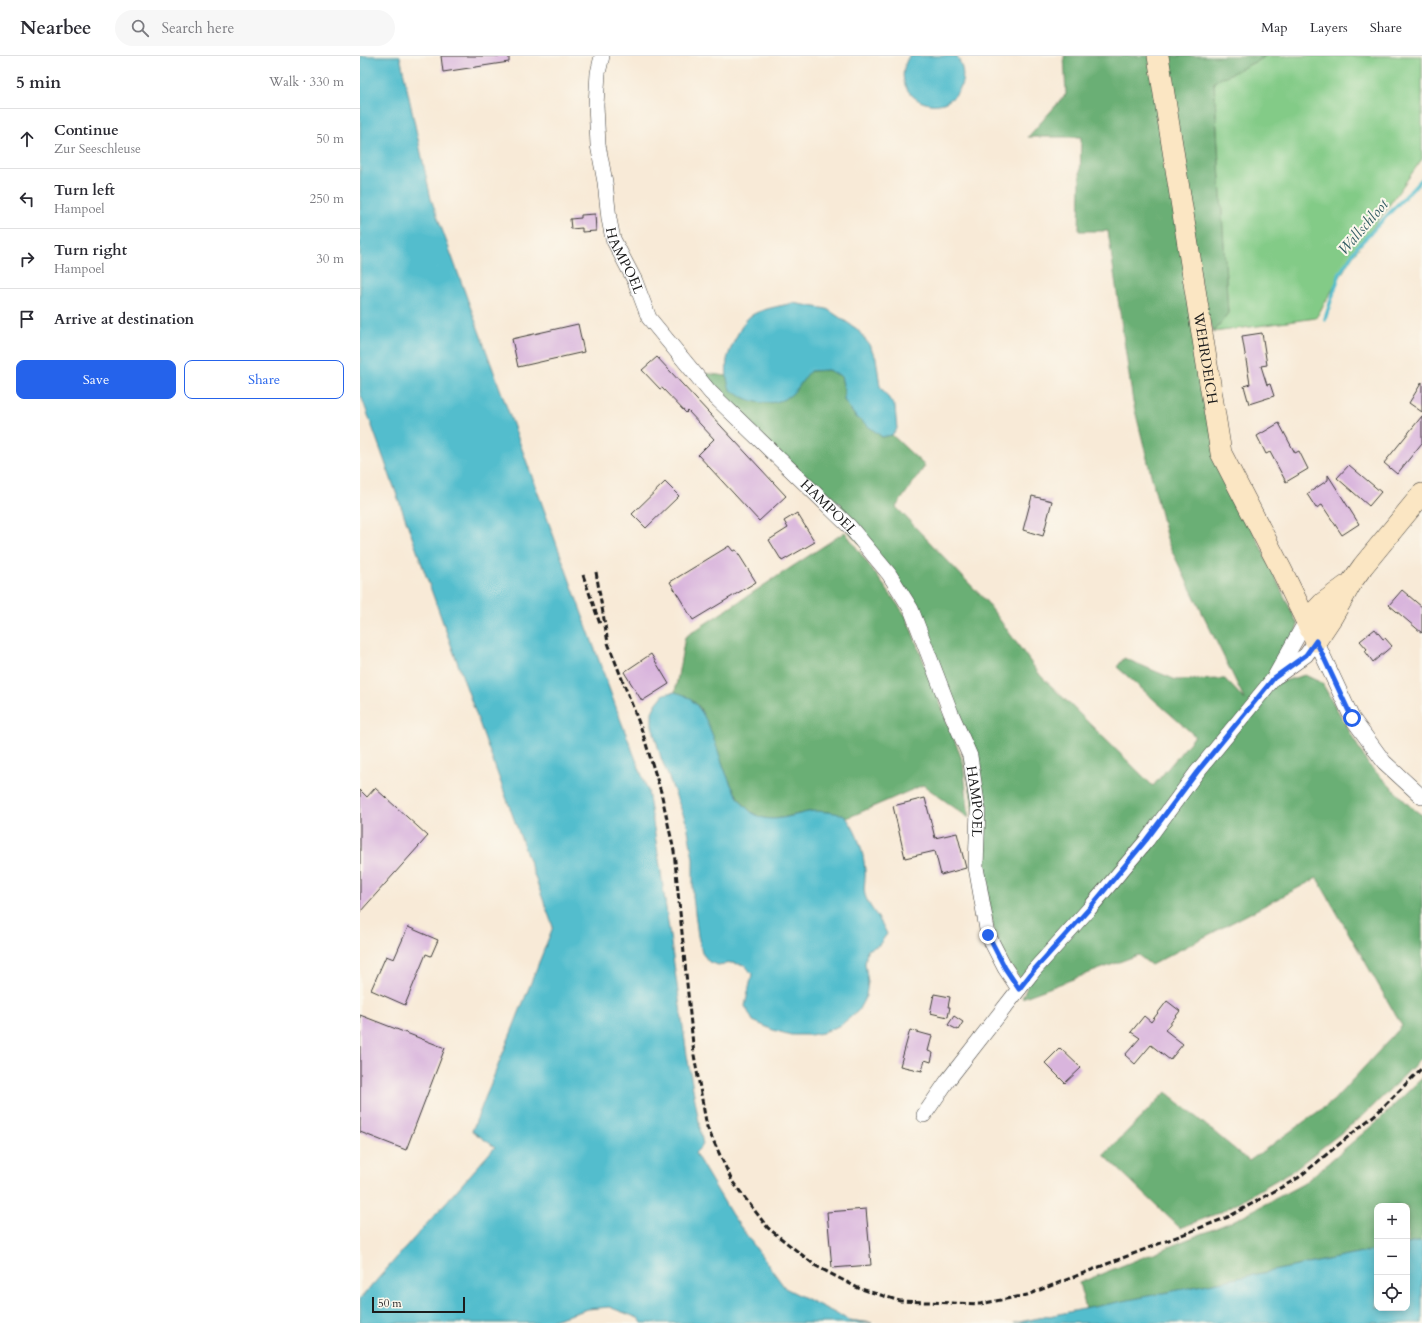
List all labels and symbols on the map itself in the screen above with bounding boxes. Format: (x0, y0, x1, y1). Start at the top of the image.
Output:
water label: Wallschloot (1333, 194, 1393, 259)
street label: HAMPOEL (601, 225, 648, 297)
street label: WEHRDEICH (1189, 310, 1222, 406)
street label: HAMPOEL (796, 475, 862, 539)
route start (1343, 709, 1361, 727)
street label: HAMPOEL (962, 764, 987, 838)
route end (979, 926, 997, 944)
scale bar (372, 1295, 465, 1314)

